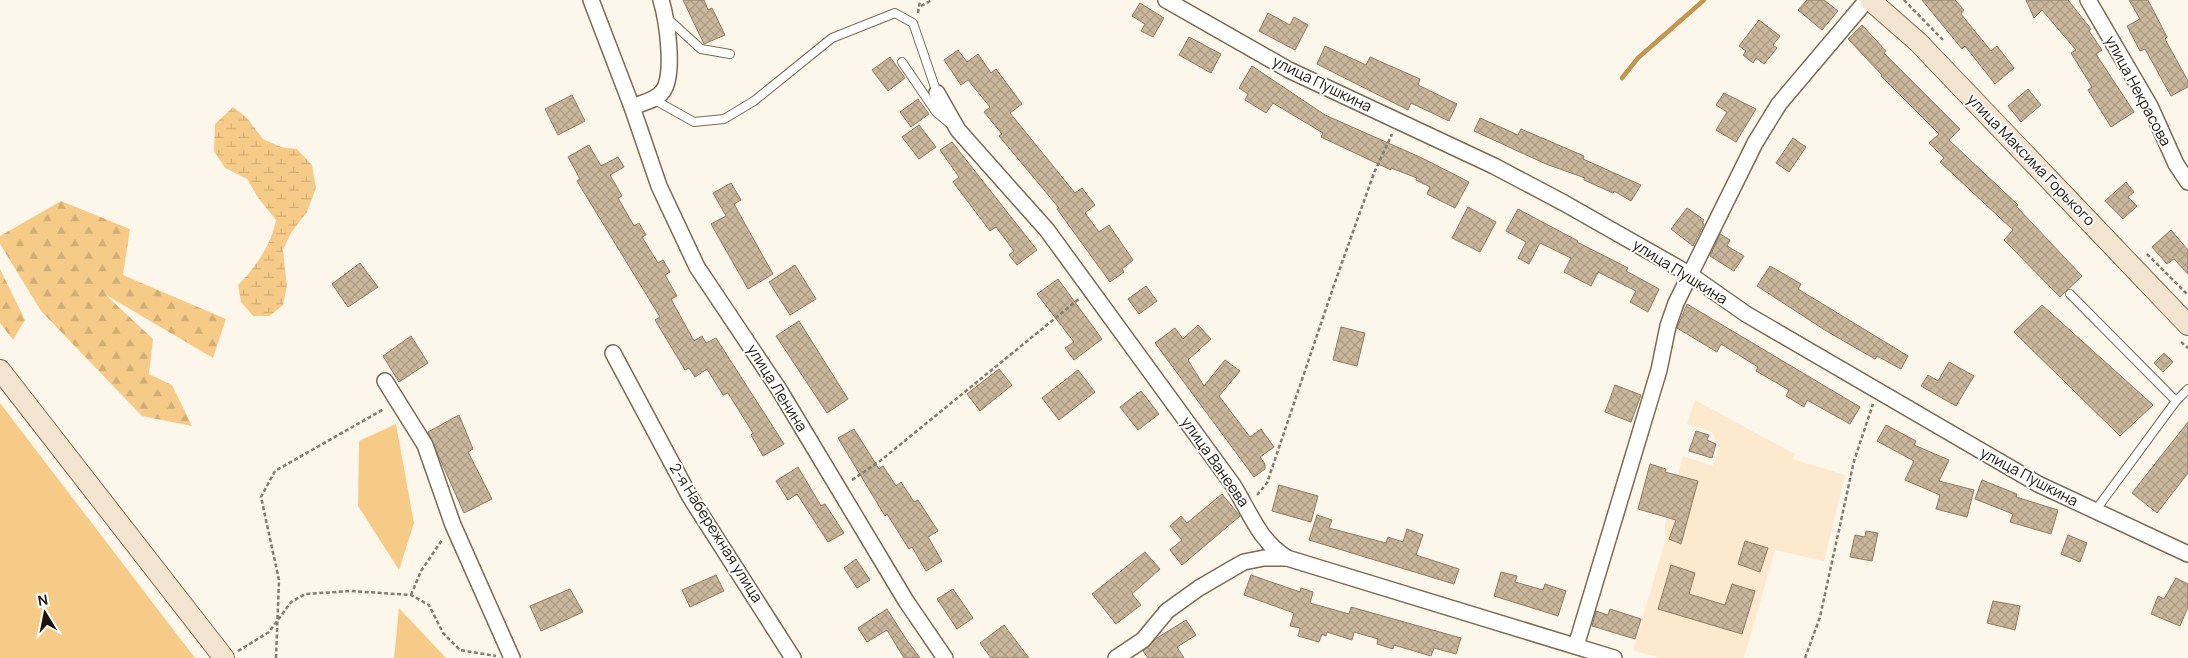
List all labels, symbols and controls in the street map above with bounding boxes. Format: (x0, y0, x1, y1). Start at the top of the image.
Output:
street label: улица Некрасова (2100, 32, 2176, 150)
street label: улица Пушкина (1269, 50, 1375, 117)
street label: улица Максима Горького (1962, 89, 2100, 231)
street label: улица Пушкина (1629, 234, 1732, 309)
street label: улица Ленина (742, 340, 813, 435)
street label: улица Ванеева (1177, 412, 1254, 511)
street label: улица Пушкина (1977, 442, 2082, 511)
street label: 2-я Набережная улица (665, 459, 768, 607)
north arrow (20, 588, 70, 638)
text: N (36, 589, 49, 610)

